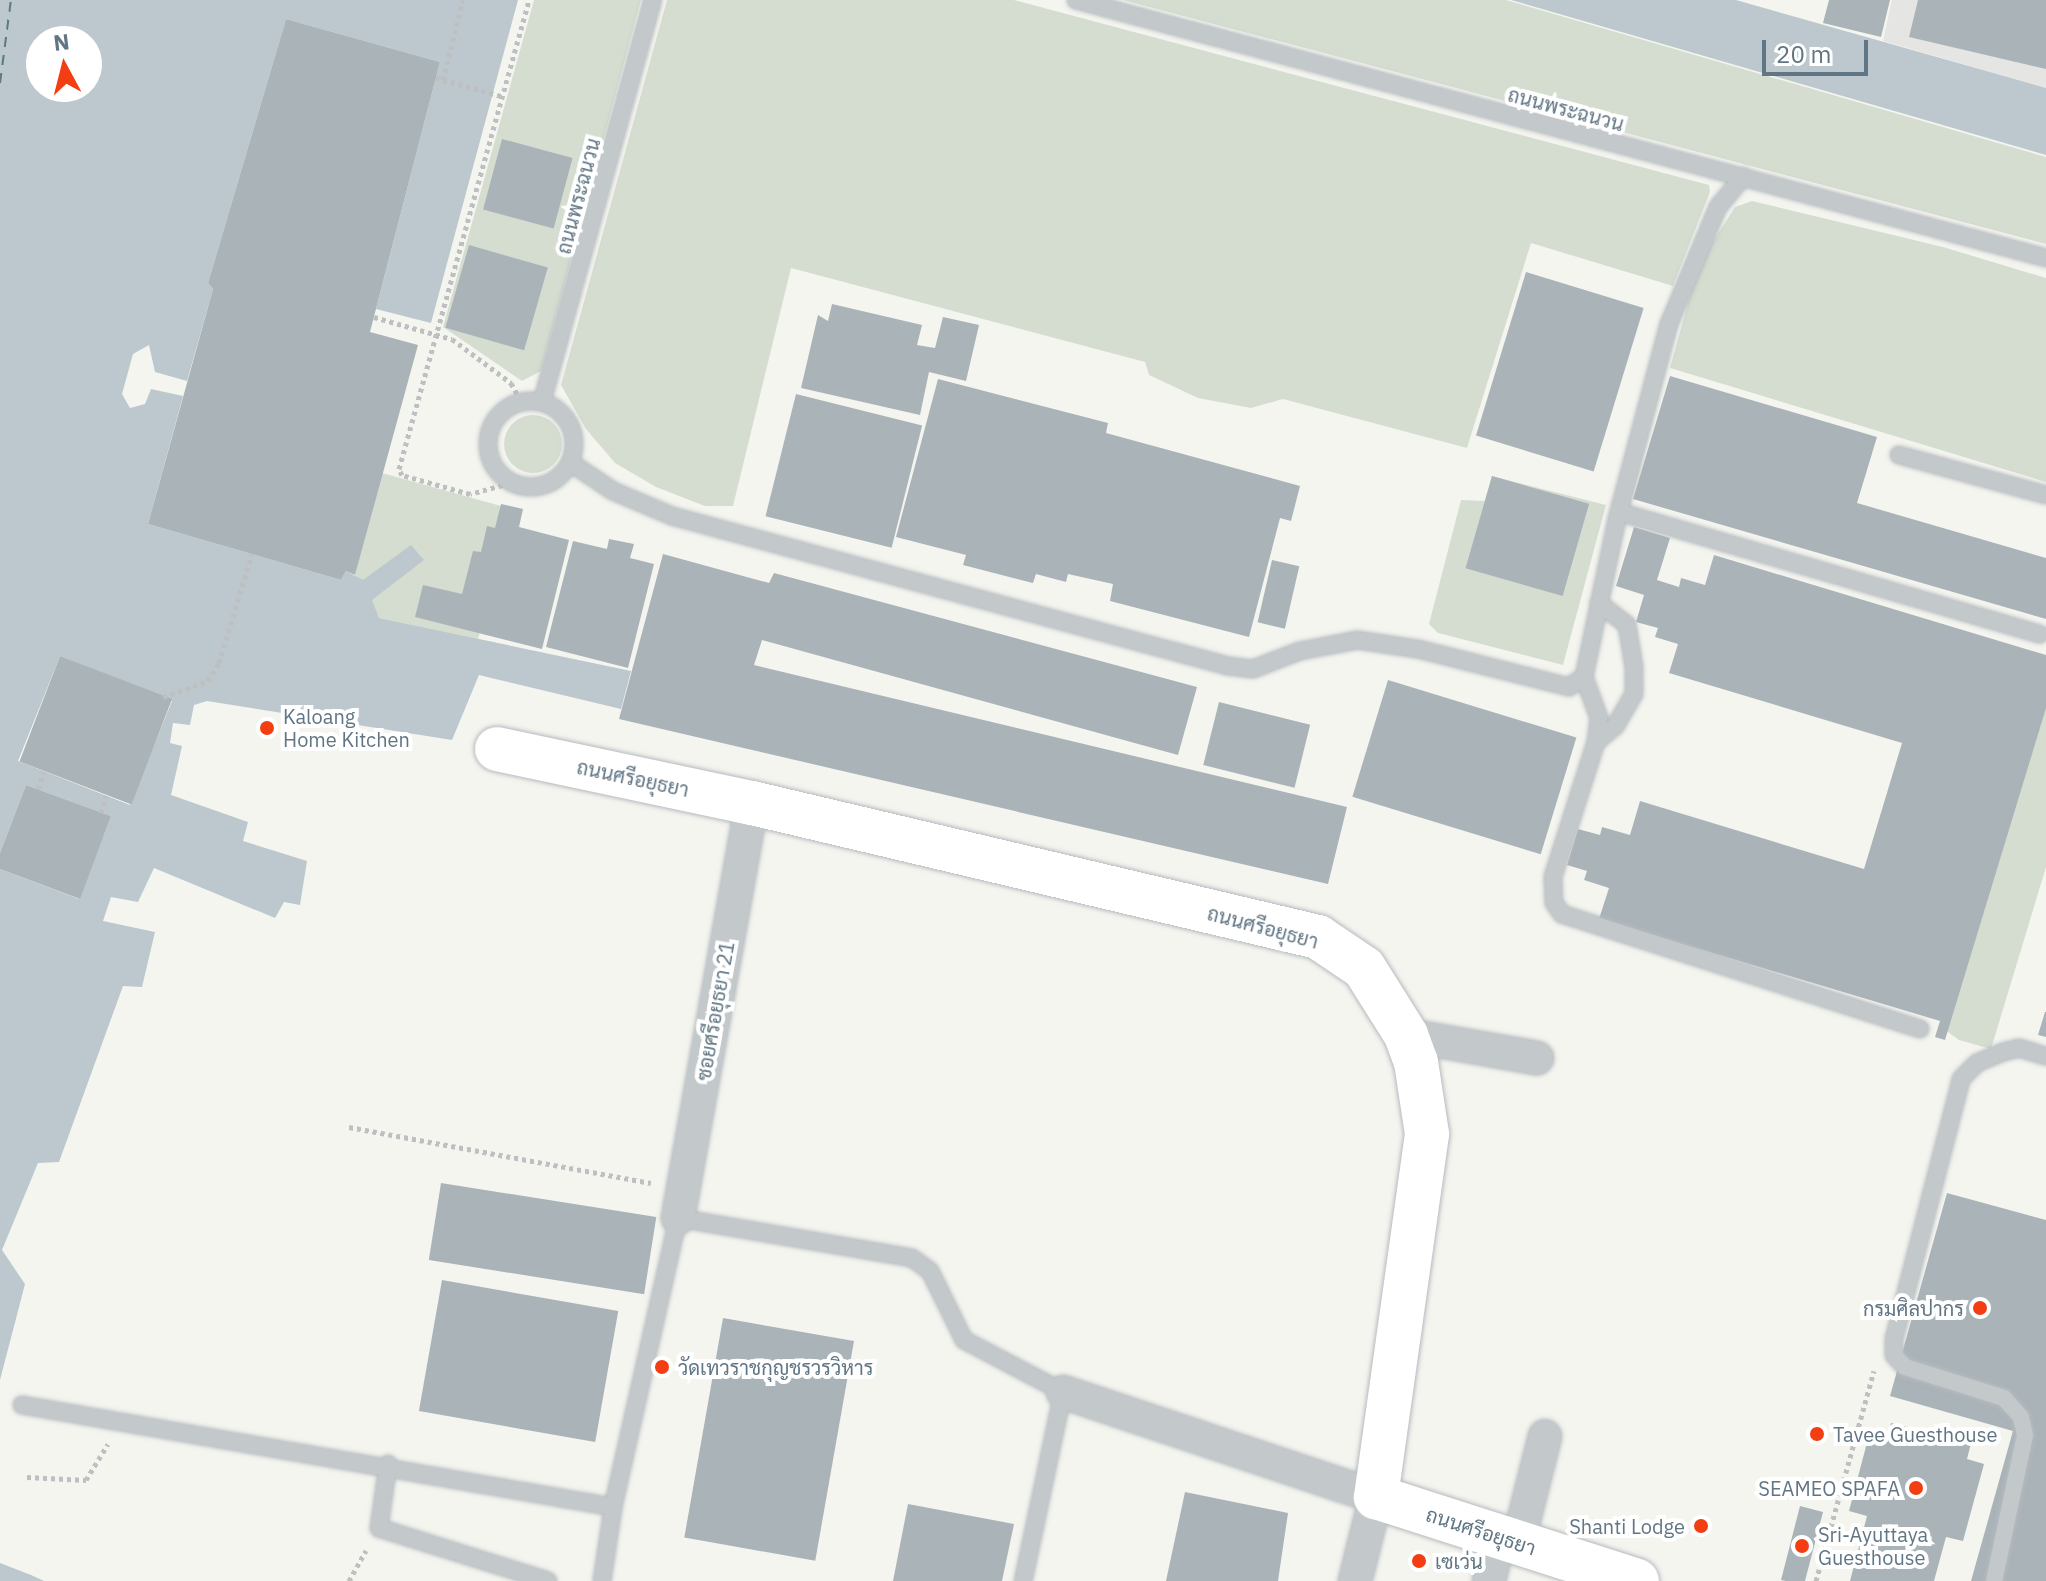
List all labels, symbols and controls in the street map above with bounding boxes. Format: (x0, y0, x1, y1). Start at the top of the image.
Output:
north arrow (24, 24, 104, 104)
scale bar (1766, 24, 1872, 74)
text: N (52, 26, 71, 57)
text: 20 m (1776, 38, 1831, 70)
street label: ถนนพระฉนวน (1505, 82, 1627, 136)
street label: ถนนพระฉนวน (551, 135, 605, 257)
place label: Kaloang Home Kitchen (283, 704, 410, 751)
marker: Kaloang Home Kitchen (258, 719, 276, 737)
street label: ถนนศรีอยุธยา (575, 754, 691, 802)
street label: ถนนศรีอยุธยา (1205, 901, 1321, 953)
street label: ซอยศรีอยุธยา 21 (691, 939, 739, 1083)
place label: กรมศิลปากร (1863, 1296, 1964, 1320)
marker: กรมศิลปากร (1971, 1299, 1989, 1317)
place label: วัดเทวราชกุญชรวรวิหาร (678, 1355, 873, 1379)
marker: วัดเทวราชกุญชรวรวิหาร (653, 1358, 671, 1376)
place label: Tavee Guesthouse (1833, 1422, 1997, 1446)
marker: Tavee Guesthouse (1808, 1425, 1826, 1443)
place label: SEAMEO SPAFA (1758, 1476, 1900, 1500)
marker: SEAMEO SPAFA (1907, 1479, 1925, 1497)
street label: ถนนศรีอยุธยา (1423, 1502, 1539, 1560)
place label: Shanti Lodge (1569, 1514, 1685, 1538)
marker: Shanti Lodge (1692, 1517, 1710, 1535)
place label: Sri-Ayuttaya Guesthouse (1818, 1522, 1928, 1569)
marker: Sri-Ayuttaya Guesthouse (1793, 1537, 1811, 1555)
place label: เซเว่น (1435, 1549, 1483, 1573)
marker: เซเว่น (1410, 1552, 1428, 1570)

